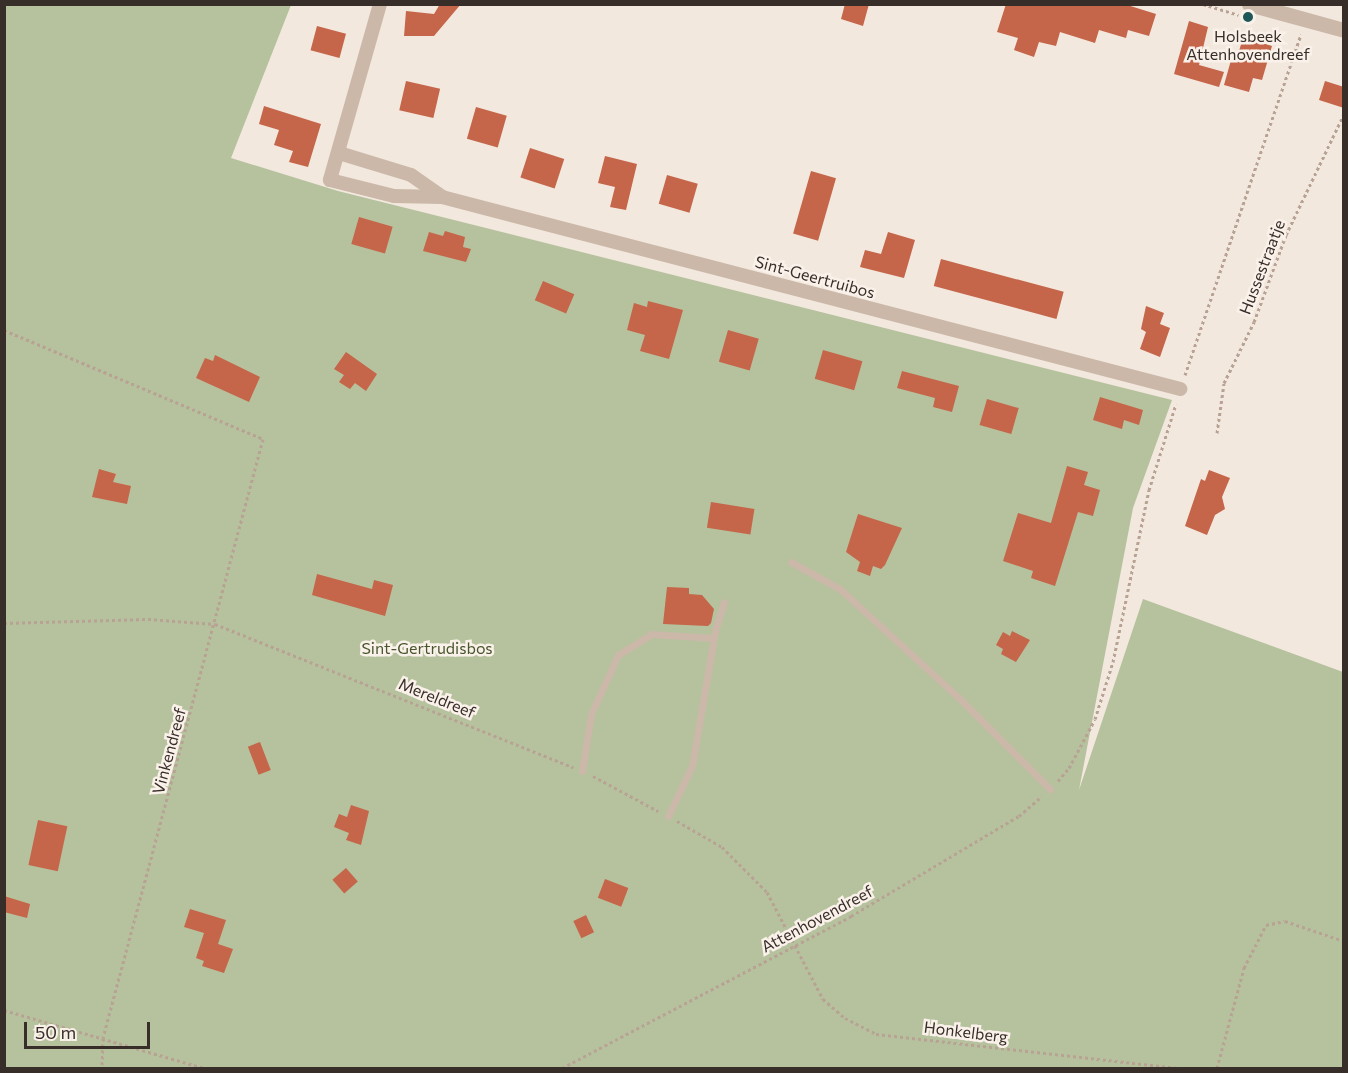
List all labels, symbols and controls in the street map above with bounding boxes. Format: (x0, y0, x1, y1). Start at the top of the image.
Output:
marker: Holsbeek Attenhovendreef (1241, 10, 1255, 24)
place label: Holsbeek Attenhovendreef (1186, 26, 1310, 64)
street label: Hussestraatje (1235, 217, 1289, 317)
street label: Sint-Geertruibos (753, 252, 877, 302)
park label: Sint-Gertrudisbos (361, 638, 493, 658)
street label: Mereldreef (396, 674, 478, 722)
street label: Vinkendreef (148, 706, 190, 796)
street label: Attenhovendreef (758, 882, 876, 956)
scale bar (27, 1010, 153, 1048)
street label: Honkelberg (923, 1017, 1009, 1047)
text: 50 m (35, 1021, 76, 1043)

